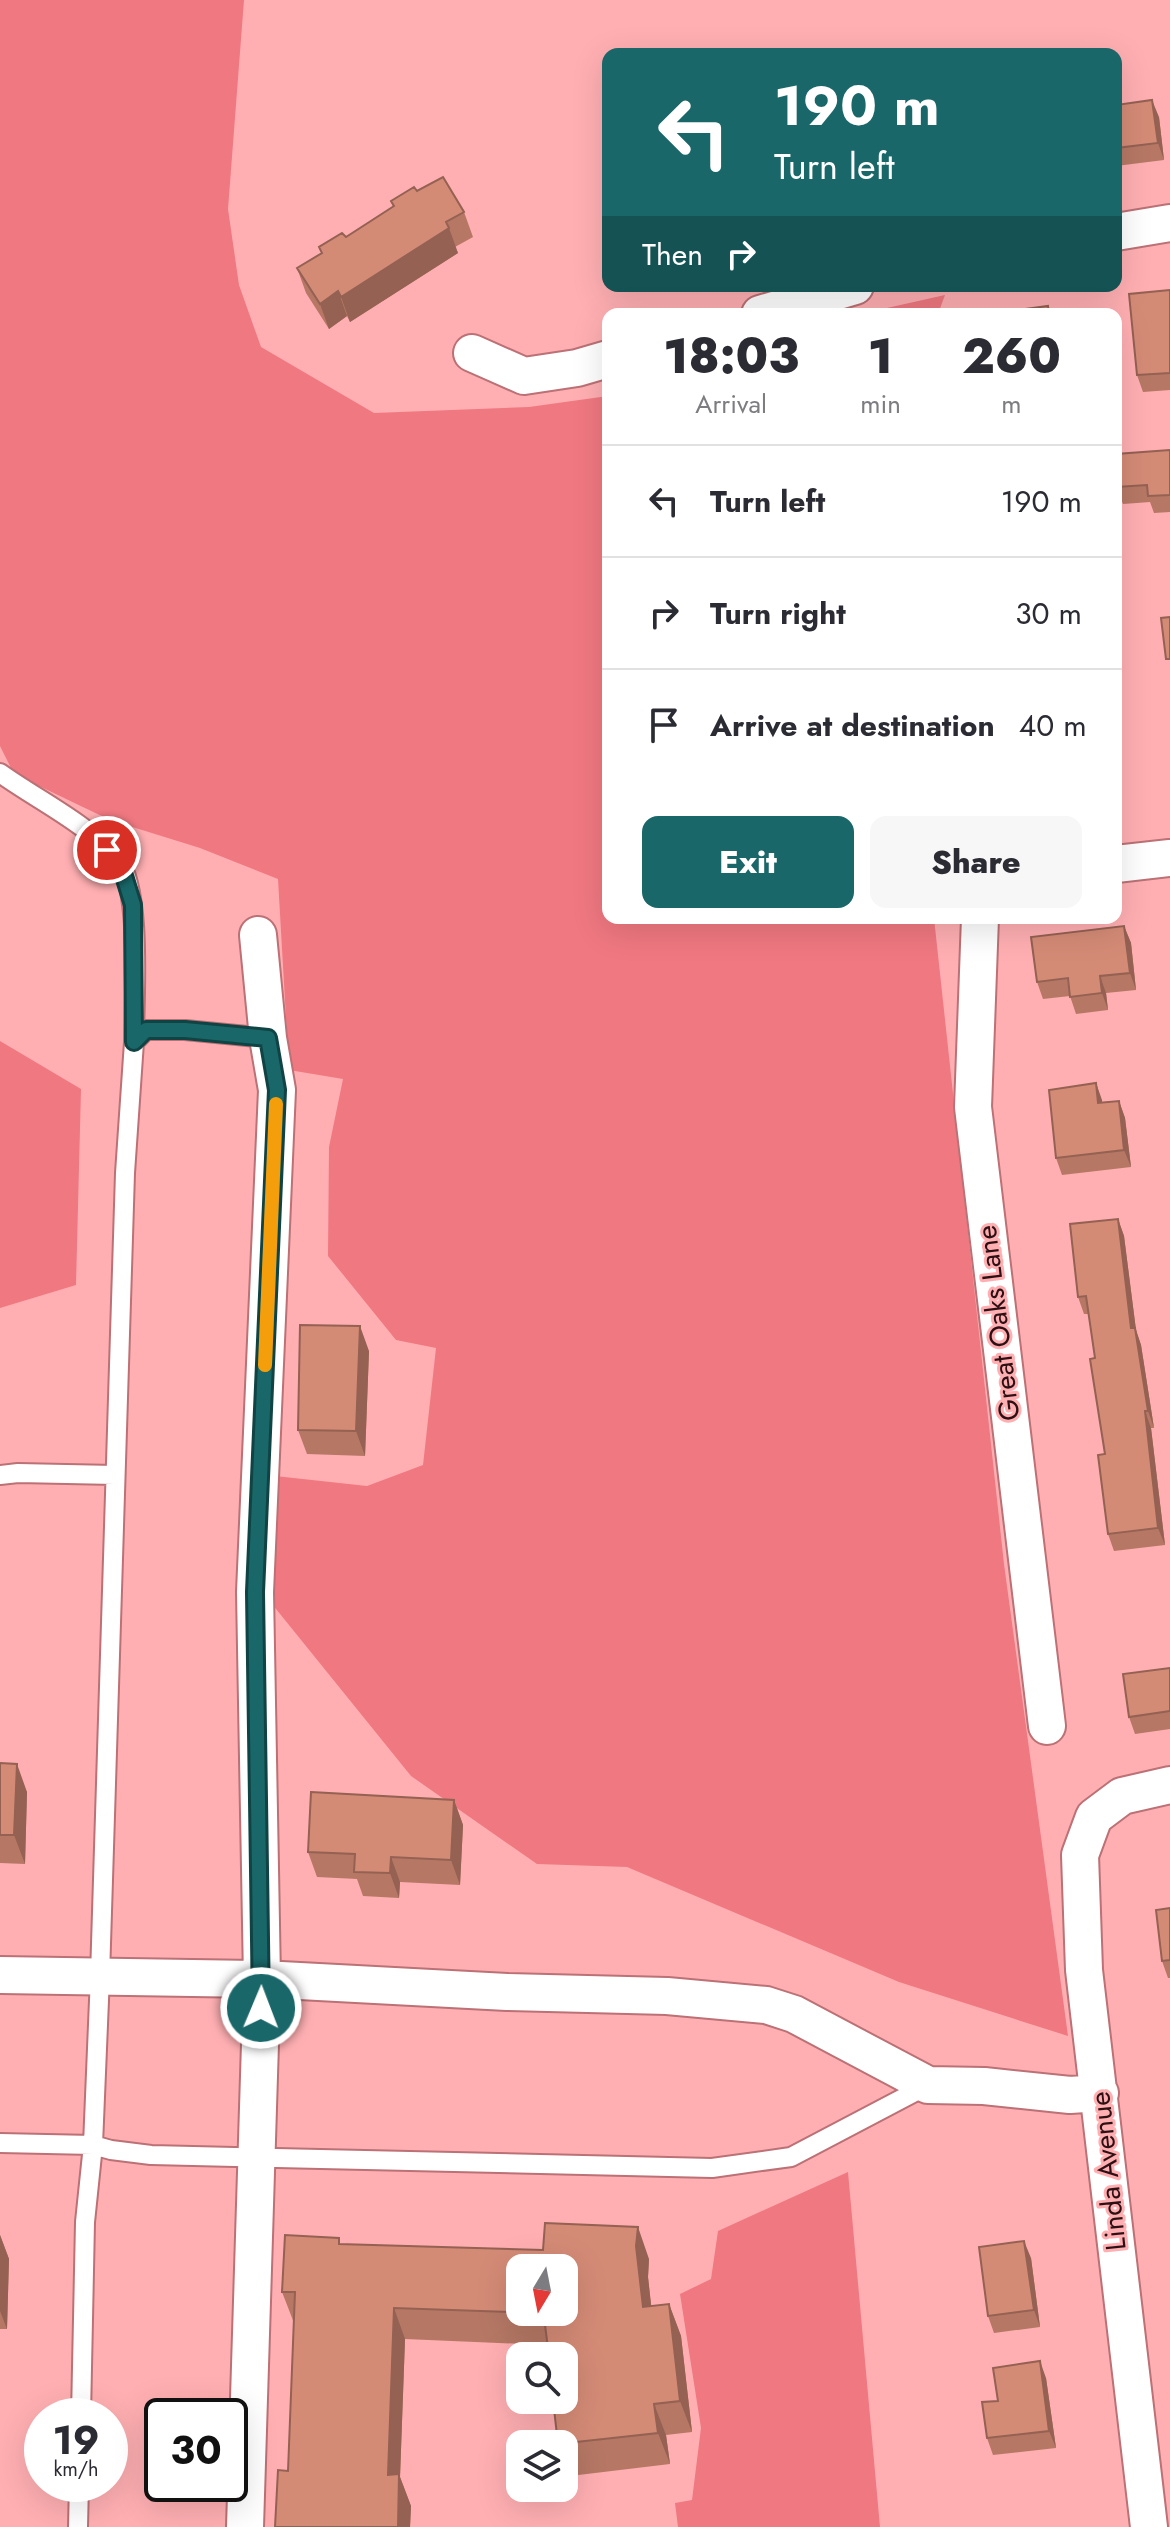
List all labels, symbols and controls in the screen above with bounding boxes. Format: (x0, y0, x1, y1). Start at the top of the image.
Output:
text: 190 m (774, 65, 940, 146)
icon: left (642, 80, 746, 184)
text: Turn left (774, 140, 895, 192)
icon: right (719, 232, 763, 276)
text: Then (642, 233, 703, 276)
text: 18:03 (663, 322, 799, 391)
text: 1 (868, 322, 893, 391)
text: 260 (962, 322, 1061, 391)
text: Arrival (695, 385, 767, 423)
text: min (860, 385, 901, 423)
text: m (1001, 385, 1022, 423)
icon: left (642, 479, 686, 523)
text: Turn left (710, 480, 825, 523)
text: 190 m (1001, 480, 1082, 523)
icon: right (642, 591, 686, 635)
text: Turn right (710, 592, 846, 635)
text: 30 m (1015, 592, 1082, 635)
icon: arrive (642, 703, 686, 747)
text: Arrive at destination (710, 704, 995, 747)
text: 40 m (1019, 704, 1087, 747)
pin (73, 816, 141, 884)
button: Exit (642, 816, 854, 908)
button: Share (870, 816, 1082, 908)
icon: arrive (85, 828, 129, 872)
street label: Great Oaks Lane (966, 1223, 1030, 1423)
position arrow (219, 1966, 303, 2050)
street label: Linda Avenue (1079, 2089, 1137, 2253)
north arrow (506, 2254, 578, 2326)
map controls (506, 2254, 578, 2502)
button: search (506, 2342, 578, 2414)
speed limit sign: 30 (144, 2398, 248, 2502)
text: 19 (52, 2411, 100, 2469)
button: layers (506, 2430, 578, 2502)
text: km/h (53, 2455, 99, 2484)

